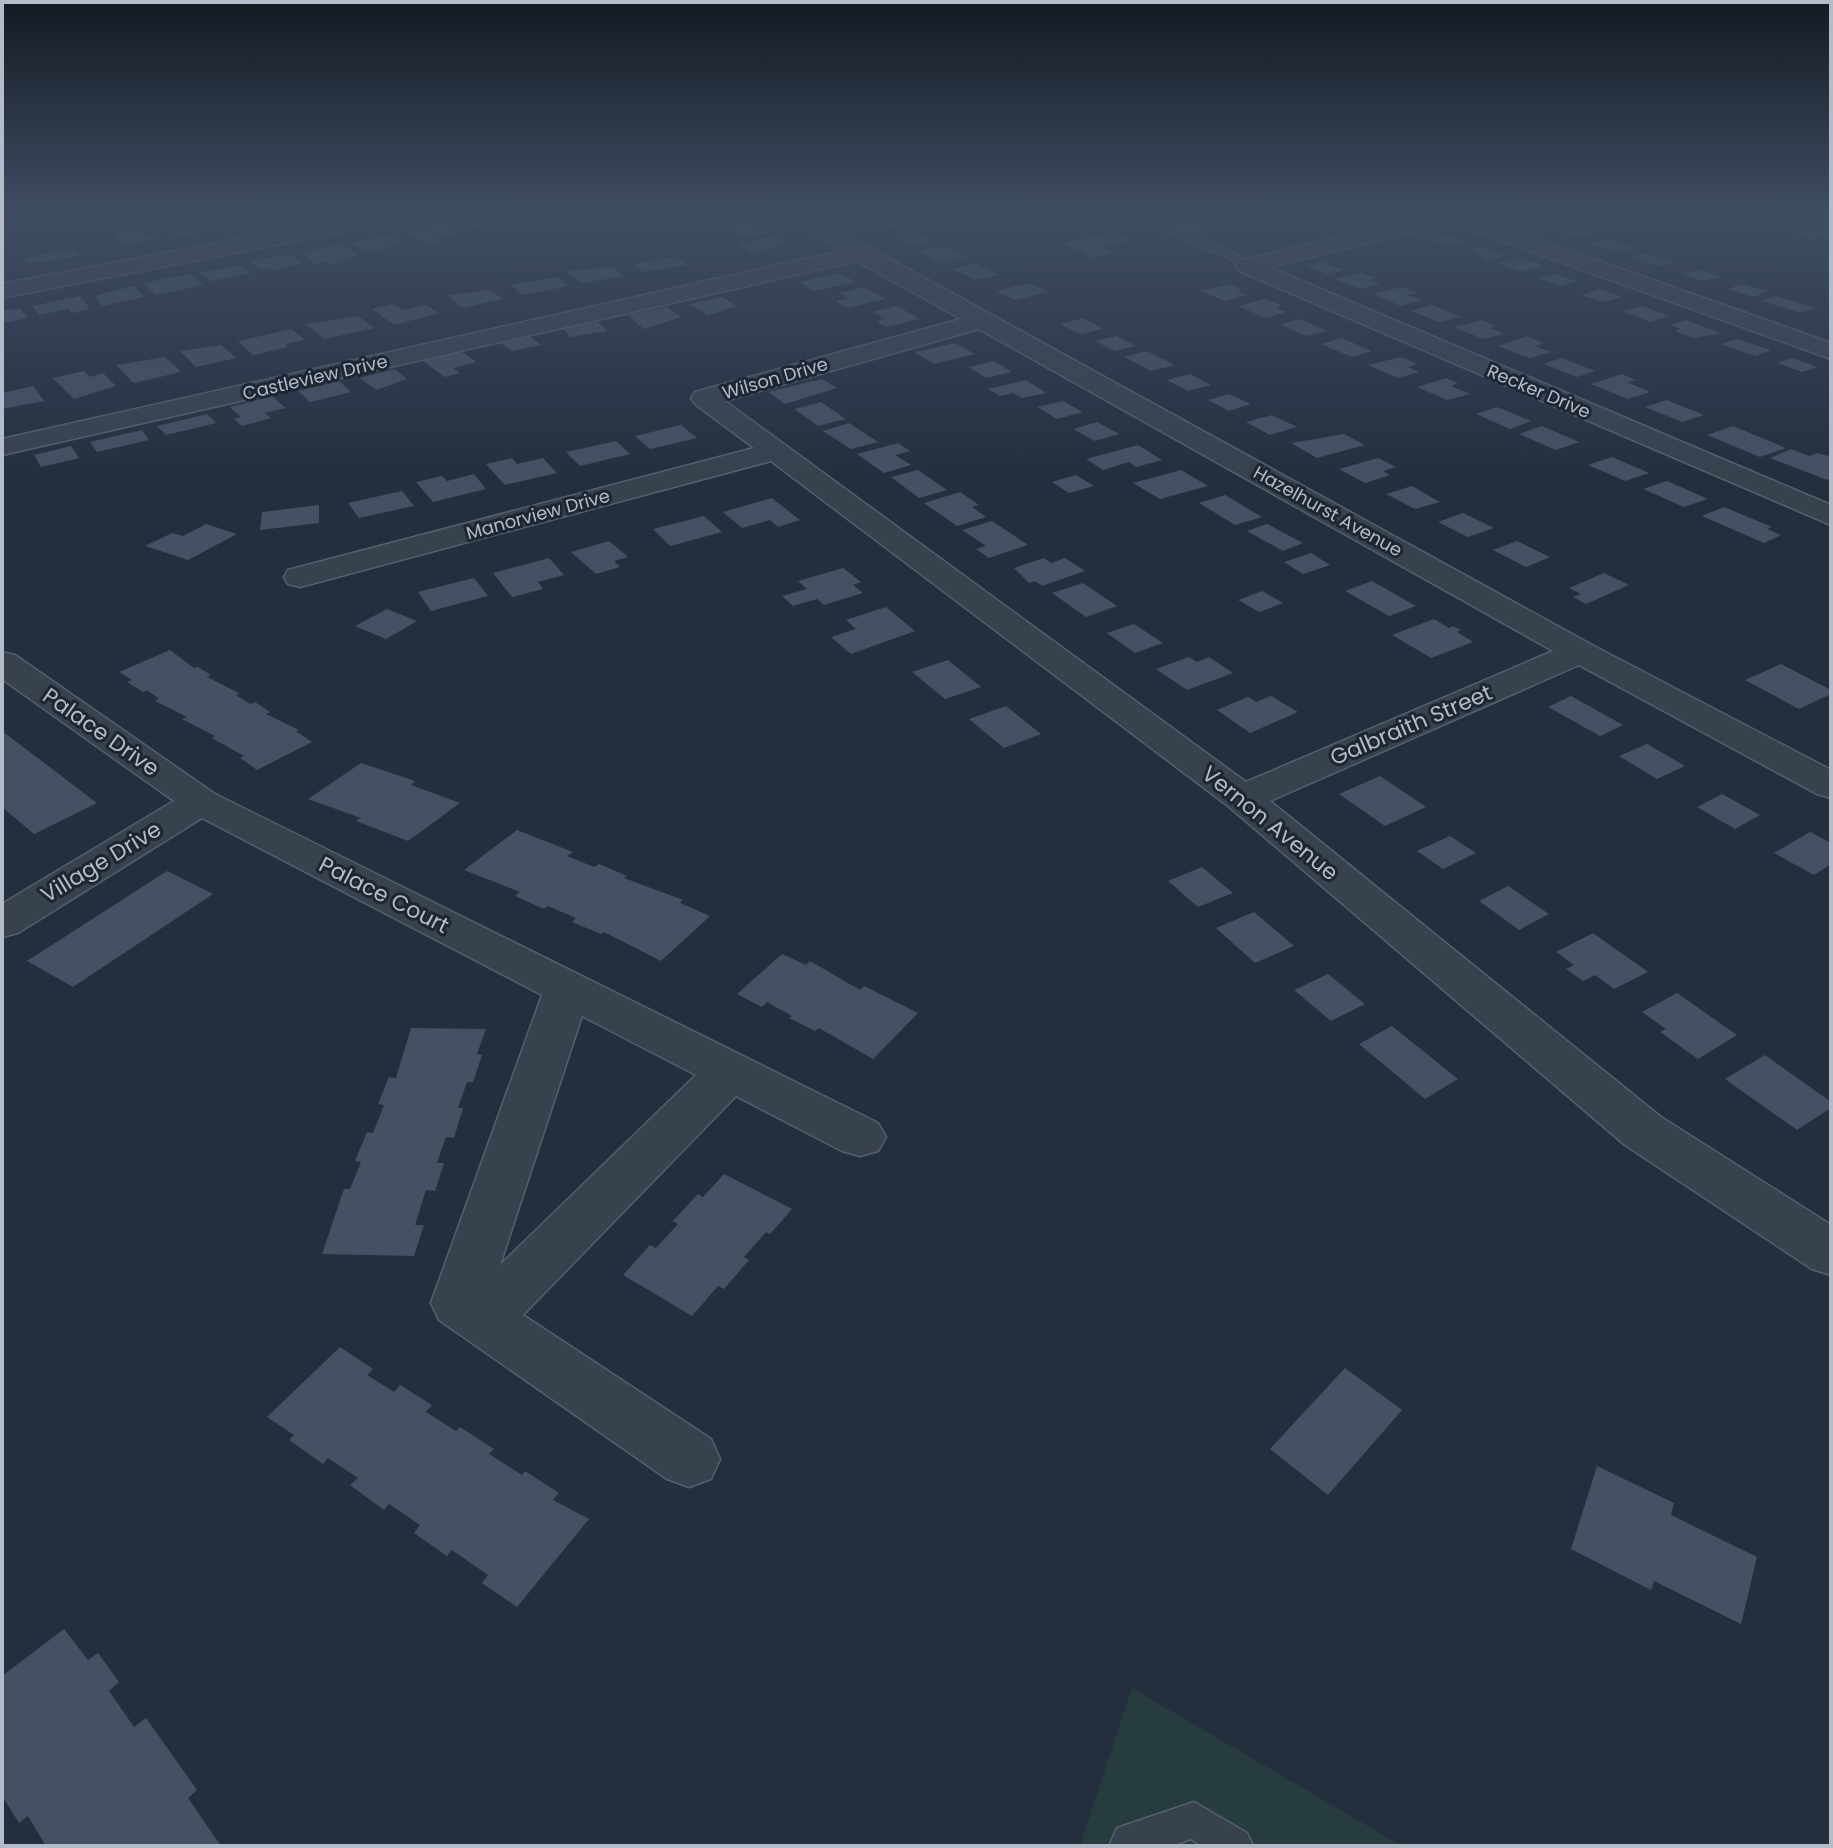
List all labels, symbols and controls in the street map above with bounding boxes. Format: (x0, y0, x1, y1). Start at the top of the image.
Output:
street label: Castleview Drive (240, 348, 390, 406)
street label: Wilson Drive (719, 351, 831, 405)
street label: Recker Drive (1483, 358, 1595, 424)
street label: Hazelhurst Avenue (1249, 460, 1407, 562)
street label: Manorview Drive (463, 483, 613, 545)
street label: Galbraith Street (1325, 677, 1497, 773)
street label: Palace Drive (36, 680, 166, 784)
street label: Vernon Avenue (1195, 758, 1345, 888)
street label: Village Drive (35, 814, 167, 910)
street label: Palace Court (314, 849, 454, 941)

